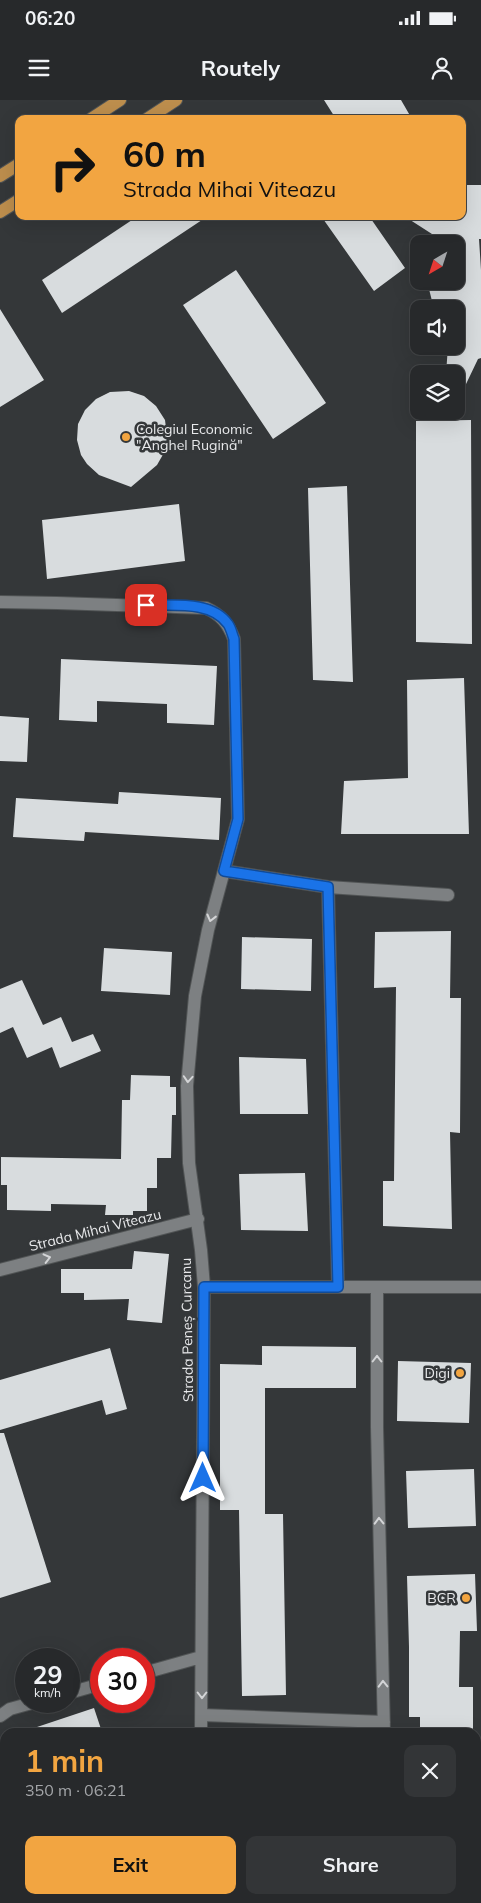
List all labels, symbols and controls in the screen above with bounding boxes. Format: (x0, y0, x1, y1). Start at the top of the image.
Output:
text: 06:20 (25, 6, 75, 30)
icon: menu (25, 54, 53, 82)
text: Routely (201, 54, 280, 82)
icon: person (428, 54, 456, 82)
text: 60 m (123, 132, 206, 176)
icon: right (40, 135, 105, 200)
text: Strada Mihai Viteazu (123, 175, 336, 203)
north arrow (410, 235, 465, 290)
map controls (410, 235, 465, 420)
button: sound (410, 300, 465, 355)
button: layers (410, 365, 465, 420)
place label: Colegiul Economic "Anghel Rugină" (136, 420, 253, 454)
marker: Colegiul Economic "Anghel Rugină" (120, 431, 132, 443)
pin (125, 584, 167, 626)
icon: arrive (132, 591, 160, 619)
one-way arrow (206, 913, 217, 922)
one-way arrow (183, 1075, 194, 1083)
street label: Strada Mihai Viteazu (27, 1205, 163, 1255)
one-way arrow (43, 1253, 51, 1263)
street label: Strada Peneș Curcanu (177, 1258, 197, 1402)
one-way arrow (372, 1355, 382, 1362)
place label: Digi (424, 1364, 450, 1382)
marker: Digi (454, 1367, 466, 1379)
position arrow (176, 1451, 228, 1503)
one-way arrow (374, 1517, 384, 1525)
place label: BCR (427, 1589, 456, 1607)
marker: BCR (460, 1592, 472, 1604)
speed limit sign: 30 (90, 1648, 155, 1713)
text: 29 (32, 1659, 63, 1690)
one-way arrow (377, 1680, 388, 1688)
text: km/h (34, 1685, 61, 1700)
one-way arrow (197, 1691, 207, 1699)
text: 1 min (25, 1742, 104, 1780)
button: close (404, 1745, 456, 1797)
text: 350 m · 06:21 (25, 1780, 126, 1800)
button: Exit (25, 1836, 236, 1894)
button: Share (246, 1836, 456, 1894)

